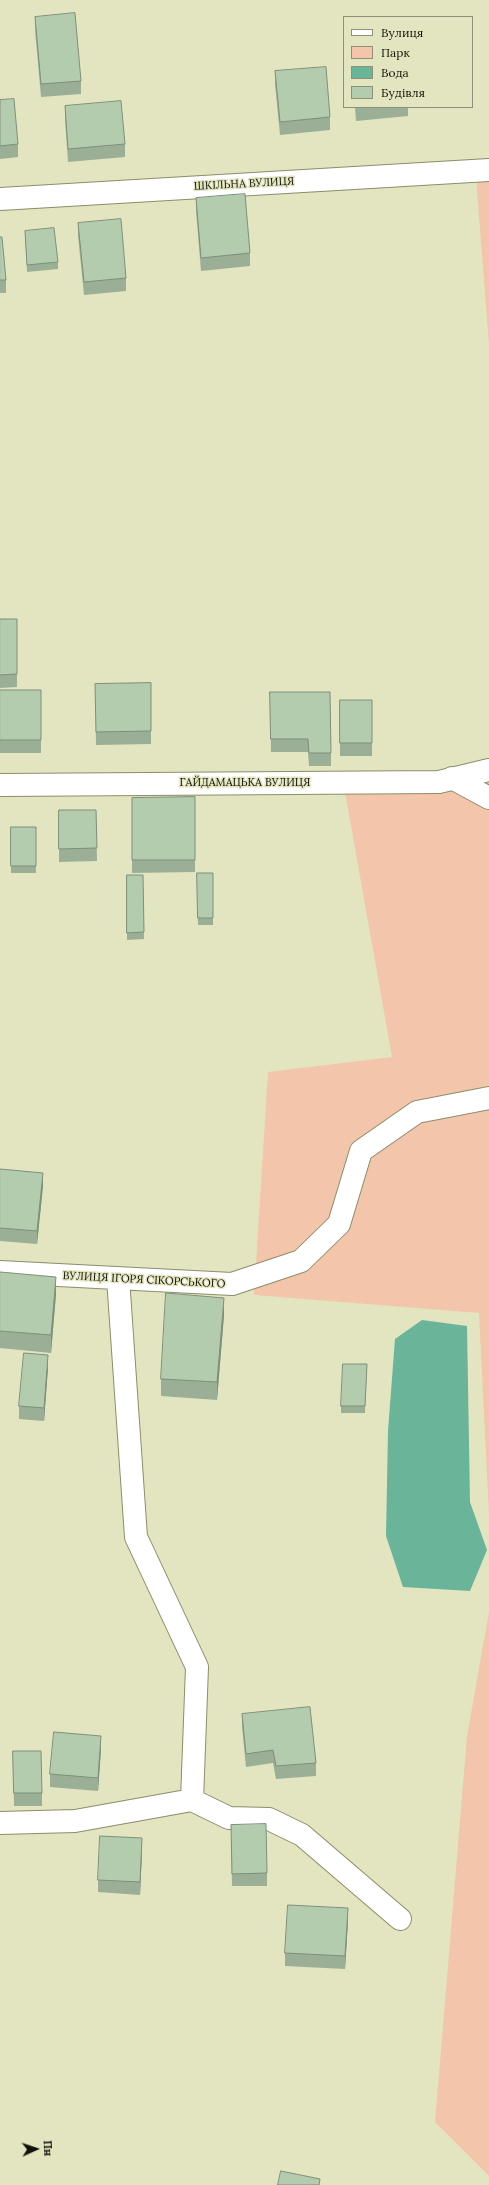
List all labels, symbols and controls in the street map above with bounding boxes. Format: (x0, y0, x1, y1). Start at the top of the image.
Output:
legend (343, 16, 473, 108)
text: Вулиця (381, 25, 423, 40)
text: Парк (381, 45, 410, 60)
text: Вода (381, 65, 409, 80)
text: Будівля (381, 85, 425, 100)
street label: ШКІЛЬНА ВУЛИЦЯ (193, 175, 295, 193)
street label: ГАЙДАМАЦЬКА ВУЛИЦЯ (180, 776, 310, 790)
street label: ВУЛИЦЯ ІГОРЯ СІКОРСЬКОГО (62, 1269, 226, 1291)
north arrow (16, 2129, 56, 2169)
text: Пн (41, 2140, 55, 2157)

